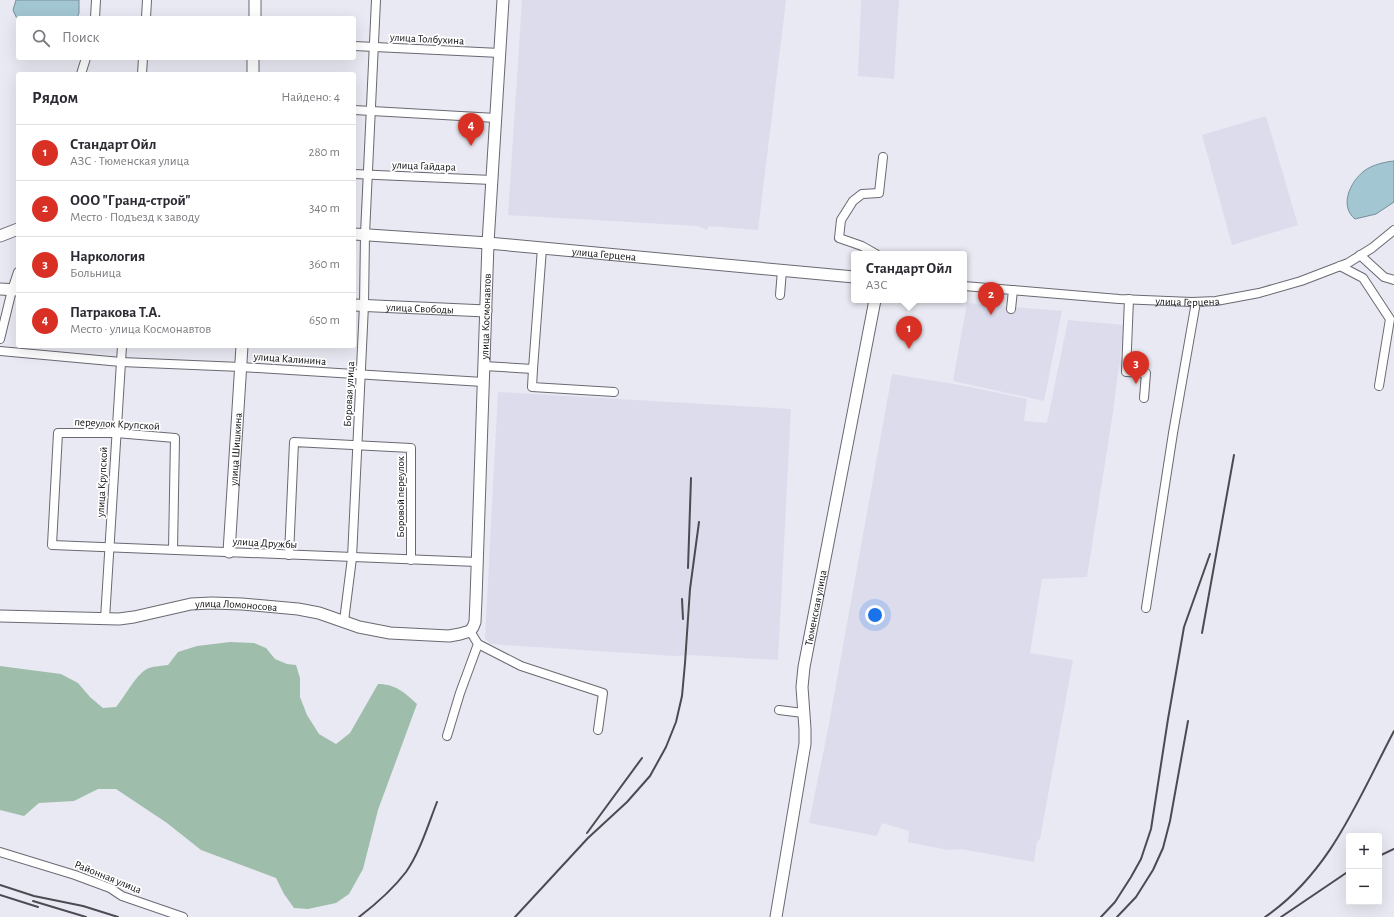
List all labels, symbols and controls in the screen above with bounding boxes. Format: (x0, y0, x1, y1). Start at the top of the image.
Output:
search box (16, 16, 356, 60)
icon: search (30, 27, 52, 49)
text: Поиск (62, 30, 100, 45)
street label: улица Толбухина (389, 32, 464, 46)
text: Рядом (32, 89, 78, 106)
text: Найдено: 4 (281, 91, 340, 104)
pin: 4 (458, 113, 484, 146)
text: Стандарт Ойл (70, 137, 156, 152)
text: 1 (43, 146, 47, 159)
text: 280 m (309, 146, 340, 159)
text: АЗС · Тюменская улица (70, 155, 190, 168)
street label: улица Гайдара (391, 159, 456, 173)
text: ООО "Гранд-строй" (70, 193, 191, 208)
text: 2 (42, 202, 48, 215)
text: 340 m (309, 202, 340, 215)
text: Место · Подъезд к заводу (70, 211, 200, 224)
street label: улица Герцена (571, 245, 637, 262)
text: Наркология (70, 249, 145, 264)
popup (851, 251, 967, 303)
text: 3 (42, 258, 48, 271)
text: 360 m (309, 258, 340, 271)
text: Стандарт Ойл (866, 261, 952, 276)
text: Больница (70, 267, 122, 280)
street label: улица Космонавтов (479, 273, 492, 361)
text: АЗС (866, 279, 887, 292)
pin: 2 (978, 282, 1004, 315)
street label: улица Герцена (1154, 295, 1220, 307)
street label: улица Свободы (385, 301, 454, 315)
text: Патракова Т.А. (70, 305, 161, 320)
text: 4 (42, 314, 48, 327)
text: 650 m (309, 314, 340, 327)
pin: 1 (896, 316, 922, 349)
text: Место · улица Космонавтов (70, 323, 211, 336)
street label: улица Калинина (252, 351, 327, 367)
pin: 3 (1123, 351, 1149, 384)
street label: Боровая улица (342, 361, 356, 427)
street label: улица Шишкина (228, 412, 243, 487)
street label: переулок Крупской (74, 416, 160, 432)
street label: улица Крупской (95, 447, 109, 518)
street label: Боровой переулок (395, 456, 406, 538)
street label: улица Дружбы (231, 536, 298, 550)
street label: Тюменская улица (803, 569, 828, 646)
street label: улица Ломоносова (194, 597, 278, 613)
your location (865, 605, 885, 625)
map controls (1346, 833, 1382, 905)
button: + (1346, 833, 1382, 869)
street label: Районная улица (73, 859, 143, 895)
button: − (1346, 869, 1382, 905)

